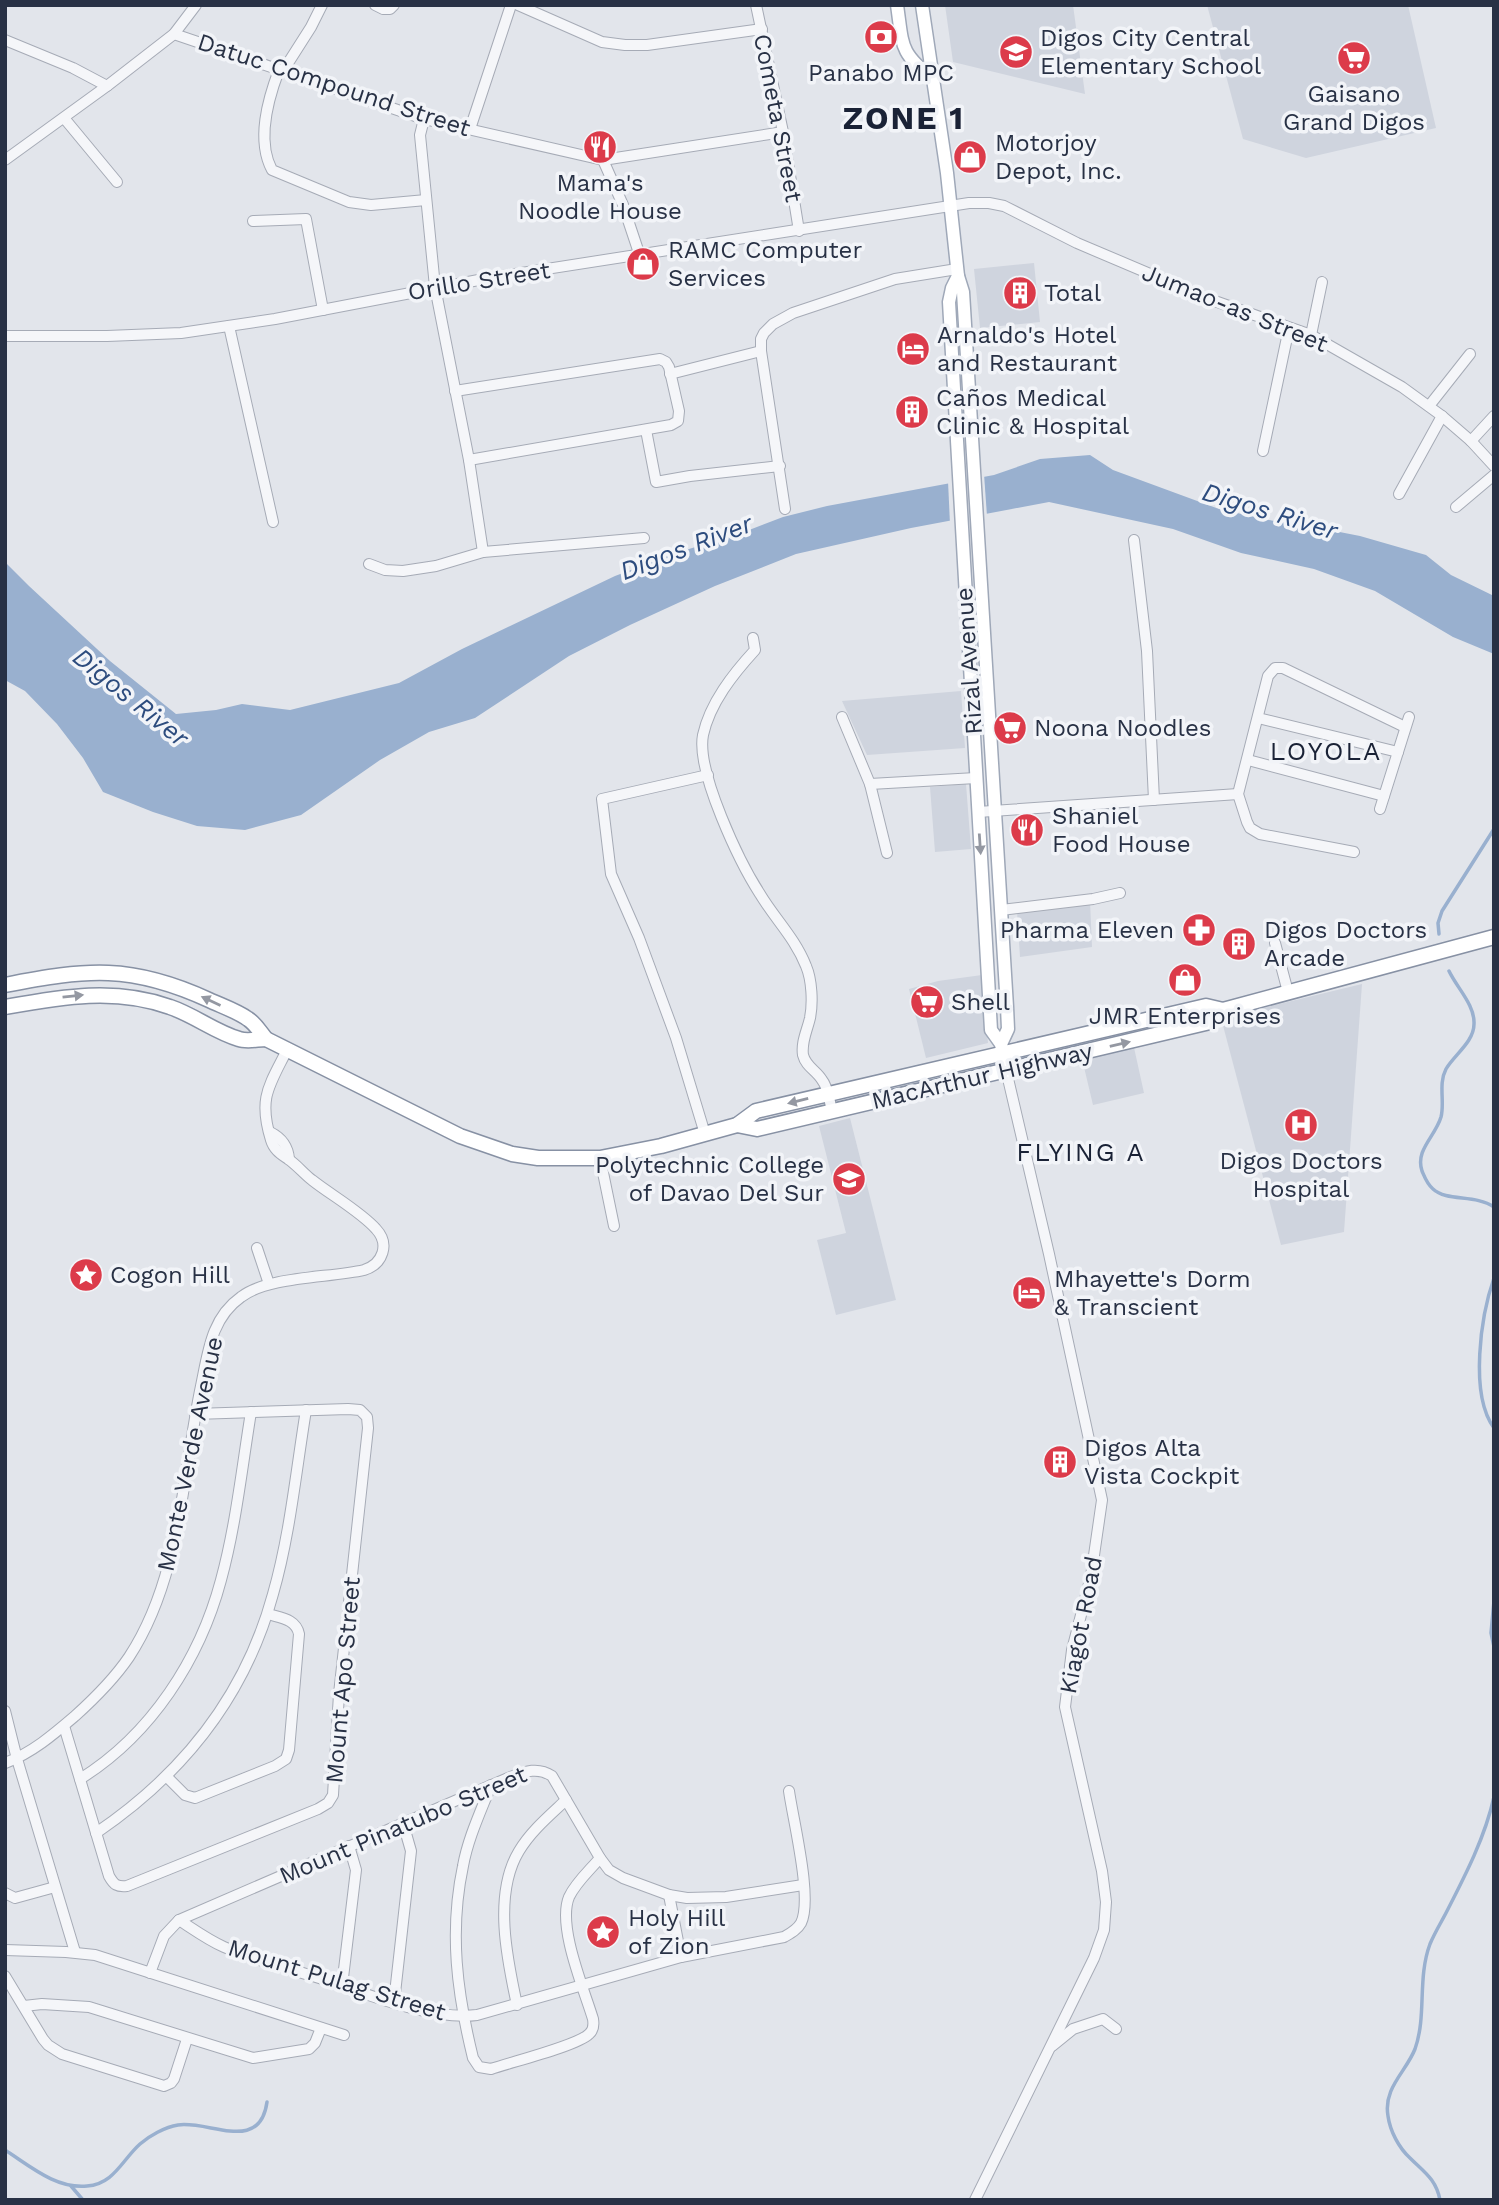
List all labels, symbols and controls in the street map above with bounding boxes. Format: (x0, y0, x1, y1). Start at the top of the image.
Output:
bank icon: Panabo MPC (862, 18, 900, 56)
place label: Digos City Central Elementary School (1040, 24, 1262, 80)
street label: Datuc Compound Street (194, 28, 474, 142)
street label: Cometa Street (748, 32, 808, 204)
school or university icon: Digos City Central Elementary School (997, 33, 1035, 71)
supermarket icon: Gaisano Grand Digos (1335, 39, 1373, 77)
place label: Panabo MPC (808, 59, 954, 87)
place label: Gaisano Grand Digos (1283, 80, 1425, 136)
district label: ZONE 1 (843, 99, 965, 137)
restaurant icon: Mama's Noodle House (581, 128, 619, 166)
place label: Motorjoy Depot, Inc. (995, 129, 1122, 185)
shop icon: Motorjoy Depot, Inc. (951, 138, 989, 176)
place label: Mama's Noodle House (518, 169, 682, 225)
place label: RAMC Computer Services (668, 236, 862, 292)
shop icon: RAMC Computer Services (624, 245, 662, 283)
street label: Orillo Street (406, 256, 552, 306)
street label: Jumao-as Street (1138, 258, 1332, 358)
building icon: Total (1001, 274, 1039, 312)
place label: Total (1044, 279, 1102, 307)
place label: Arnaldo's Hotel and Restaurant (937, 321, 1117, 377)
hotel icon: Arnaldo's Hotel and Restaurant (894, 330, 932, 368)
place label: Caños Medical Clinic & Hospital (936, 384, 1130, 440)
building icon: Caños Medical Clinic & Hospital (893, 393, 931, 431)
water label: Digos River (1199, 476, 1342, 546)
water label: Digos River (615, 508, 757, 586)
street label: Rizal Avenue (950, 587, 988, 735)
water label: Digos River (67, 641, 195, 753)
supermarket icon: Noona Noodles (991, 709, 1029, 747)
place label: Noona Noodles (1034, 714, 1211, 742)
district label: LOYOLA (1270, 736, 1382, 766)
place label: Shaniel Food House (1052, 802, 1190, 858)
restaurant icon: Shaniel Food House (1008, 811, 1046, 849)
one-way arrow (975, 833, 986, 855)
pharmacy icon: Pharma Eleven (1180, 911, 1218, 949)
place label: Pharma Eleven (1000, 916, 1174, 944)
place label: Digos Doctors Arcade (1264, 916, 1427, 972)
building icon: Digos Doctors Arcade (1220, 925, 1258, 963)
shop icon: JMR Enterprises (1166, 961, 1204, 999)
supermarket icon: Shell (908, 983, 946, 1021)
place label: Shell (951, 988, 1010, 1016)
one-way arrow (62, 990, 84, 1001)
one-way arrow (201, 995, 221, 1006)
place label: JMR Enterprises (1089, 1002, 1281, 1030)
street label: MacArthur Highway (869, 1037, 1096, 1115)
one-way arrow (1109, 1038, 1131, 1049)
one-way arrow (787, 1096, 809, 1107)
hospital icon: Digos Doctors Hospital (1282, 1106, 1320, 1144)
district label: FLYING A (1016, 1137, 1146, 1167)
place label: Digos Doctors Hospital (1219, 1147, 1383, 1203)
place label: Polytechnic College of Davao Del Sur (595, 1151, 824, 1207)
school or university icon: Polytechnic College of Davao Del Sur (830, 1160, 868, 1198)
place icon: Cogon Hill (67, 1256, 105, 1294)
place label: Cogon Hill (110, 1261, 230, 1289)
place label: Mhayette's Dorm & Transcient (1054, 1265, 1251, 1321)
hotel icon: Mhayette's Dorm & Transcient (1010, 1274, 1048, 1312)
street label: Monte Verde Avenue (151, 1334, 229, 1574)
place label: Digos Alta Vista Cockpit (1084, 1434, 1239, 1490)
building icon: Digos Alta Vista Cockpit (1041, 1443, 1079, 1481)
street label: Kiagot Road (1054, 1554, 1108, 1696)
street label: Mount Apo Street (320, 1576, 366, 1784)
street label: Mount Pinatubo Street (275, 1760, 531, 1890)
place label: Holy Hill of Zion (628, 1904, 726, 1960)
place icon: Holy Hill of Zion (584, 1913, 622, 1951)
street label: Mount Pulag Street (225, 1934, 449, 2026)

